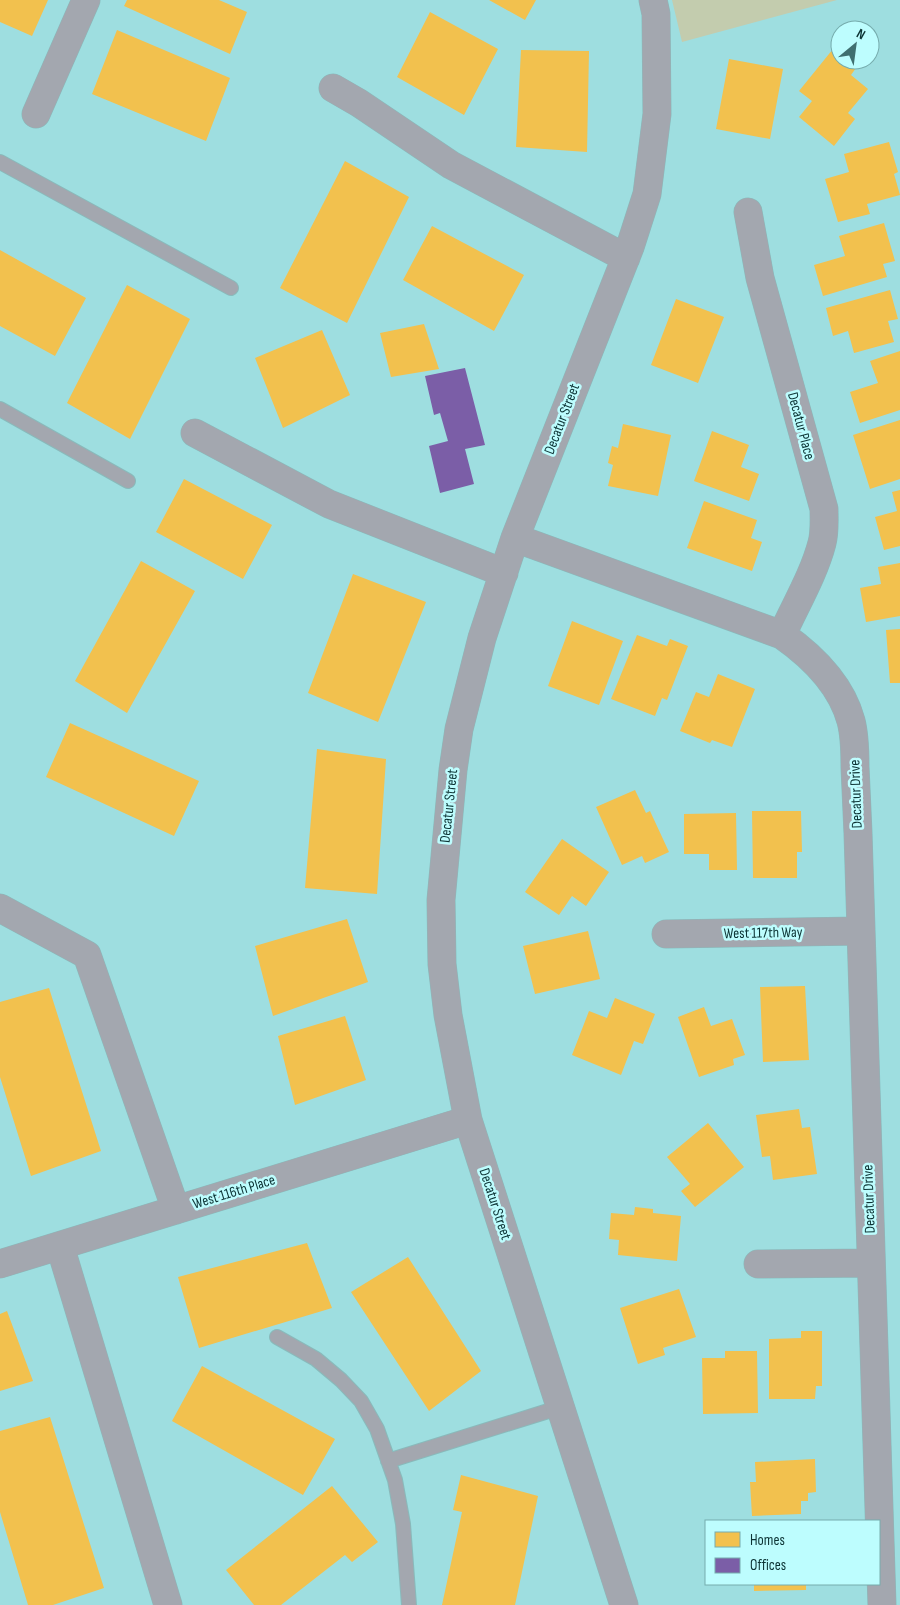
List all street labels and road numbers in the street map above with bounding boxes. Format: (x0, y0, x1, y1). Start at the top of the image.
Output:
street label: Decatur Street (540, 381, 584, 457)
street label: Decatur Place (783, 390, 819, 462)
street label: Decatur Drive (845, 759, 867, 829)
street label: Decatur Street (436, 768, 462, 844)
street label: West 117th Way (723, 923, 803, 943)
street label: Decatur Drive (858, 1164, 880, 1234)
street label: Decatur Street (475, 1166, 516, 1243)
street label: West 116th Place (190, 1170, 278, 1214)

